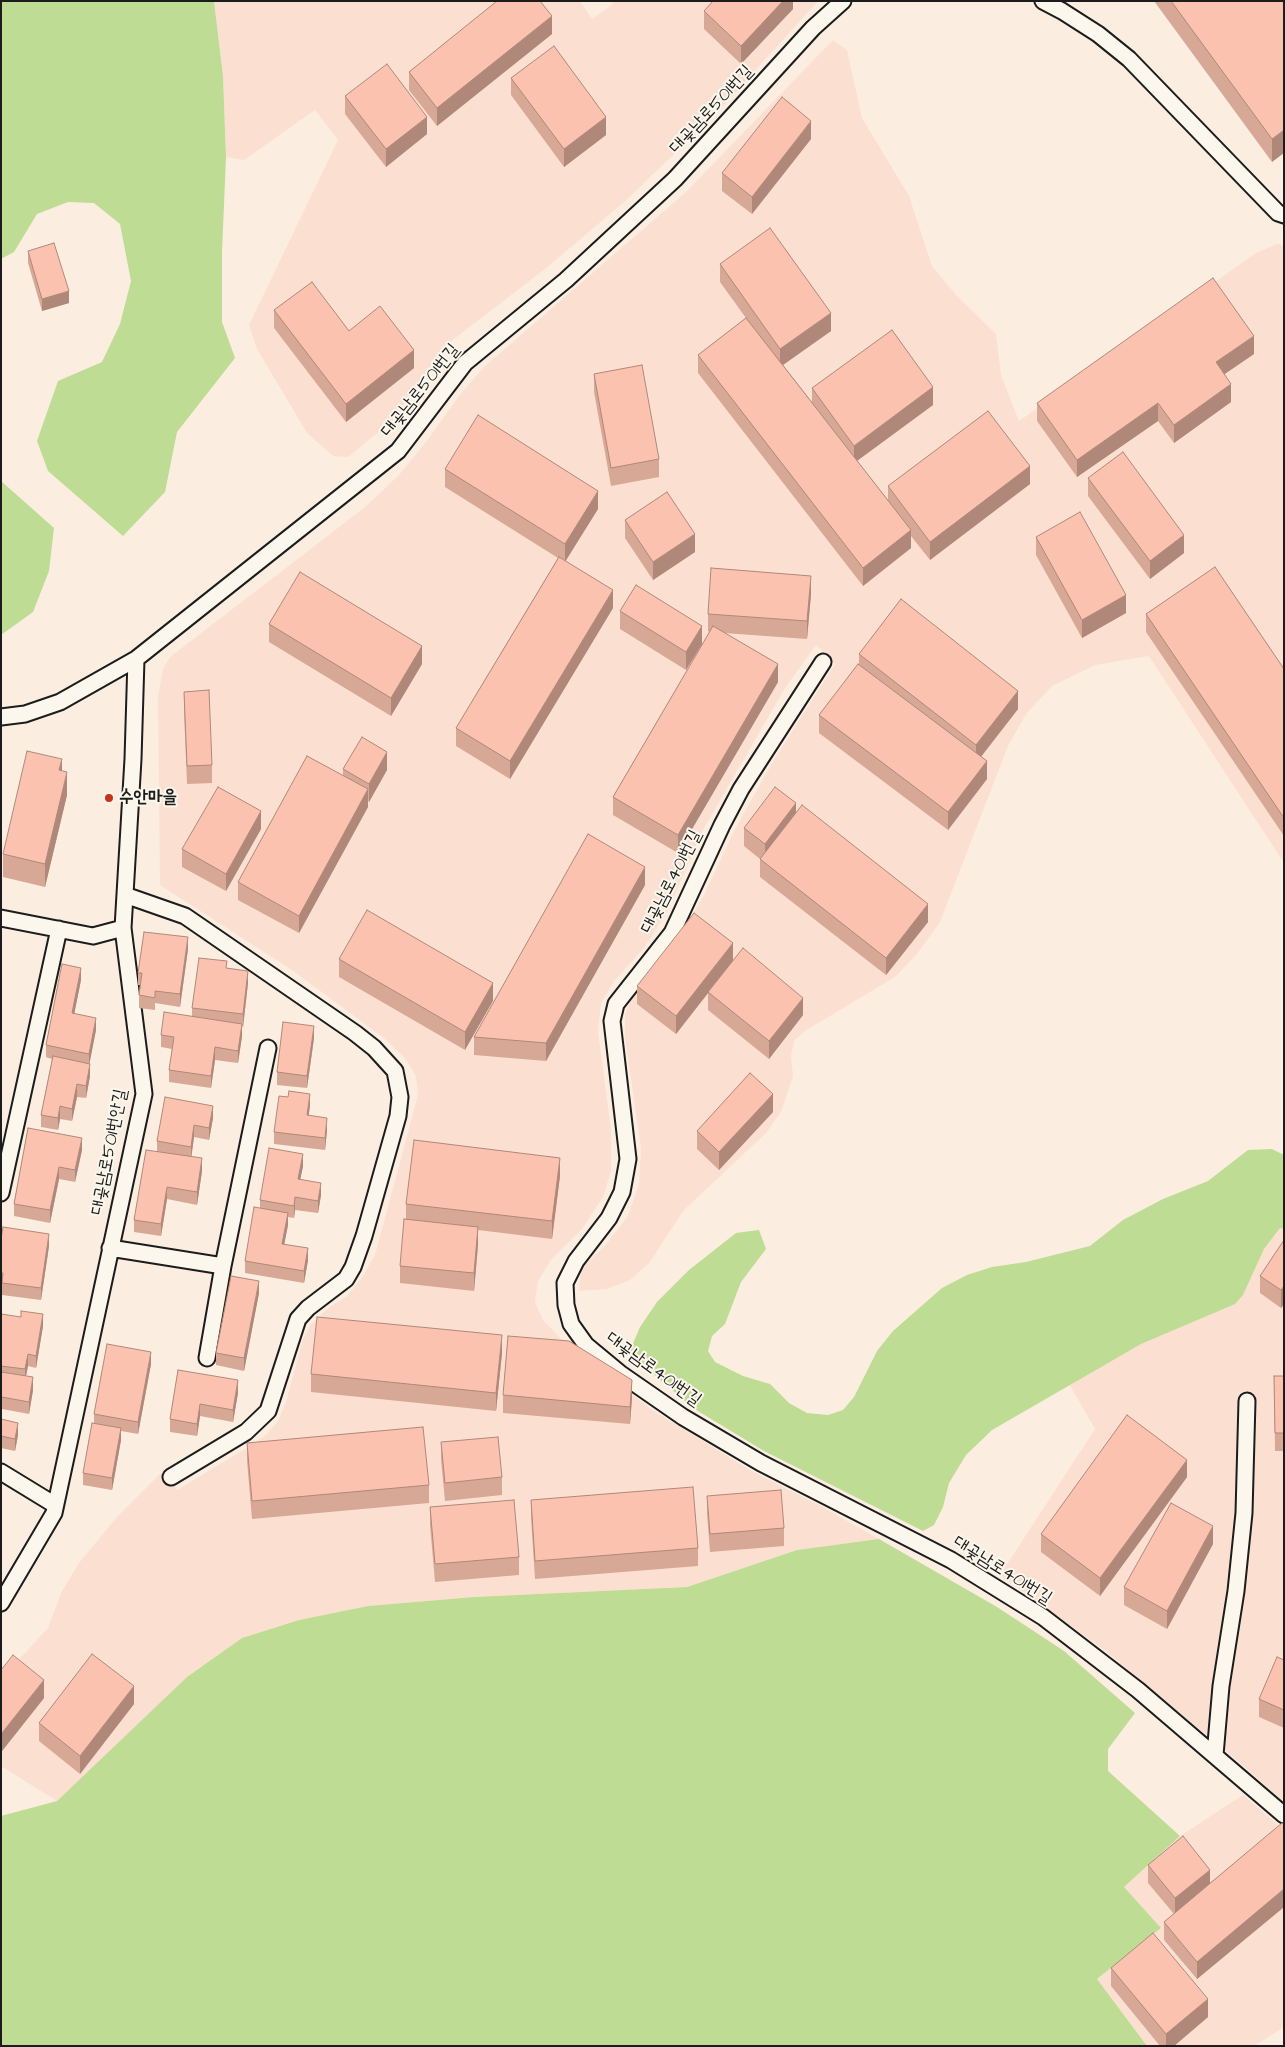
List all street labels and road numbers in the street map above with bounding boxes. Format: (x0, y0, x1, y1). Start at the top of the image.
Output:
street label: 대곶남로501번길 (665, 61, 759, 159)
street label: 대곶남로501번길 (377, 340, 465, 442)
street label: 대곶남로401번길 (637, 827, 707, 937)
street label: 대곶남로501번안길 (87, 1087, 133, 1217)
street label: 대곶남로401번길 (601, 1328, 705, 1412)
street label: 대곶남로401번길 (948, 1532, 1056, 1610)

